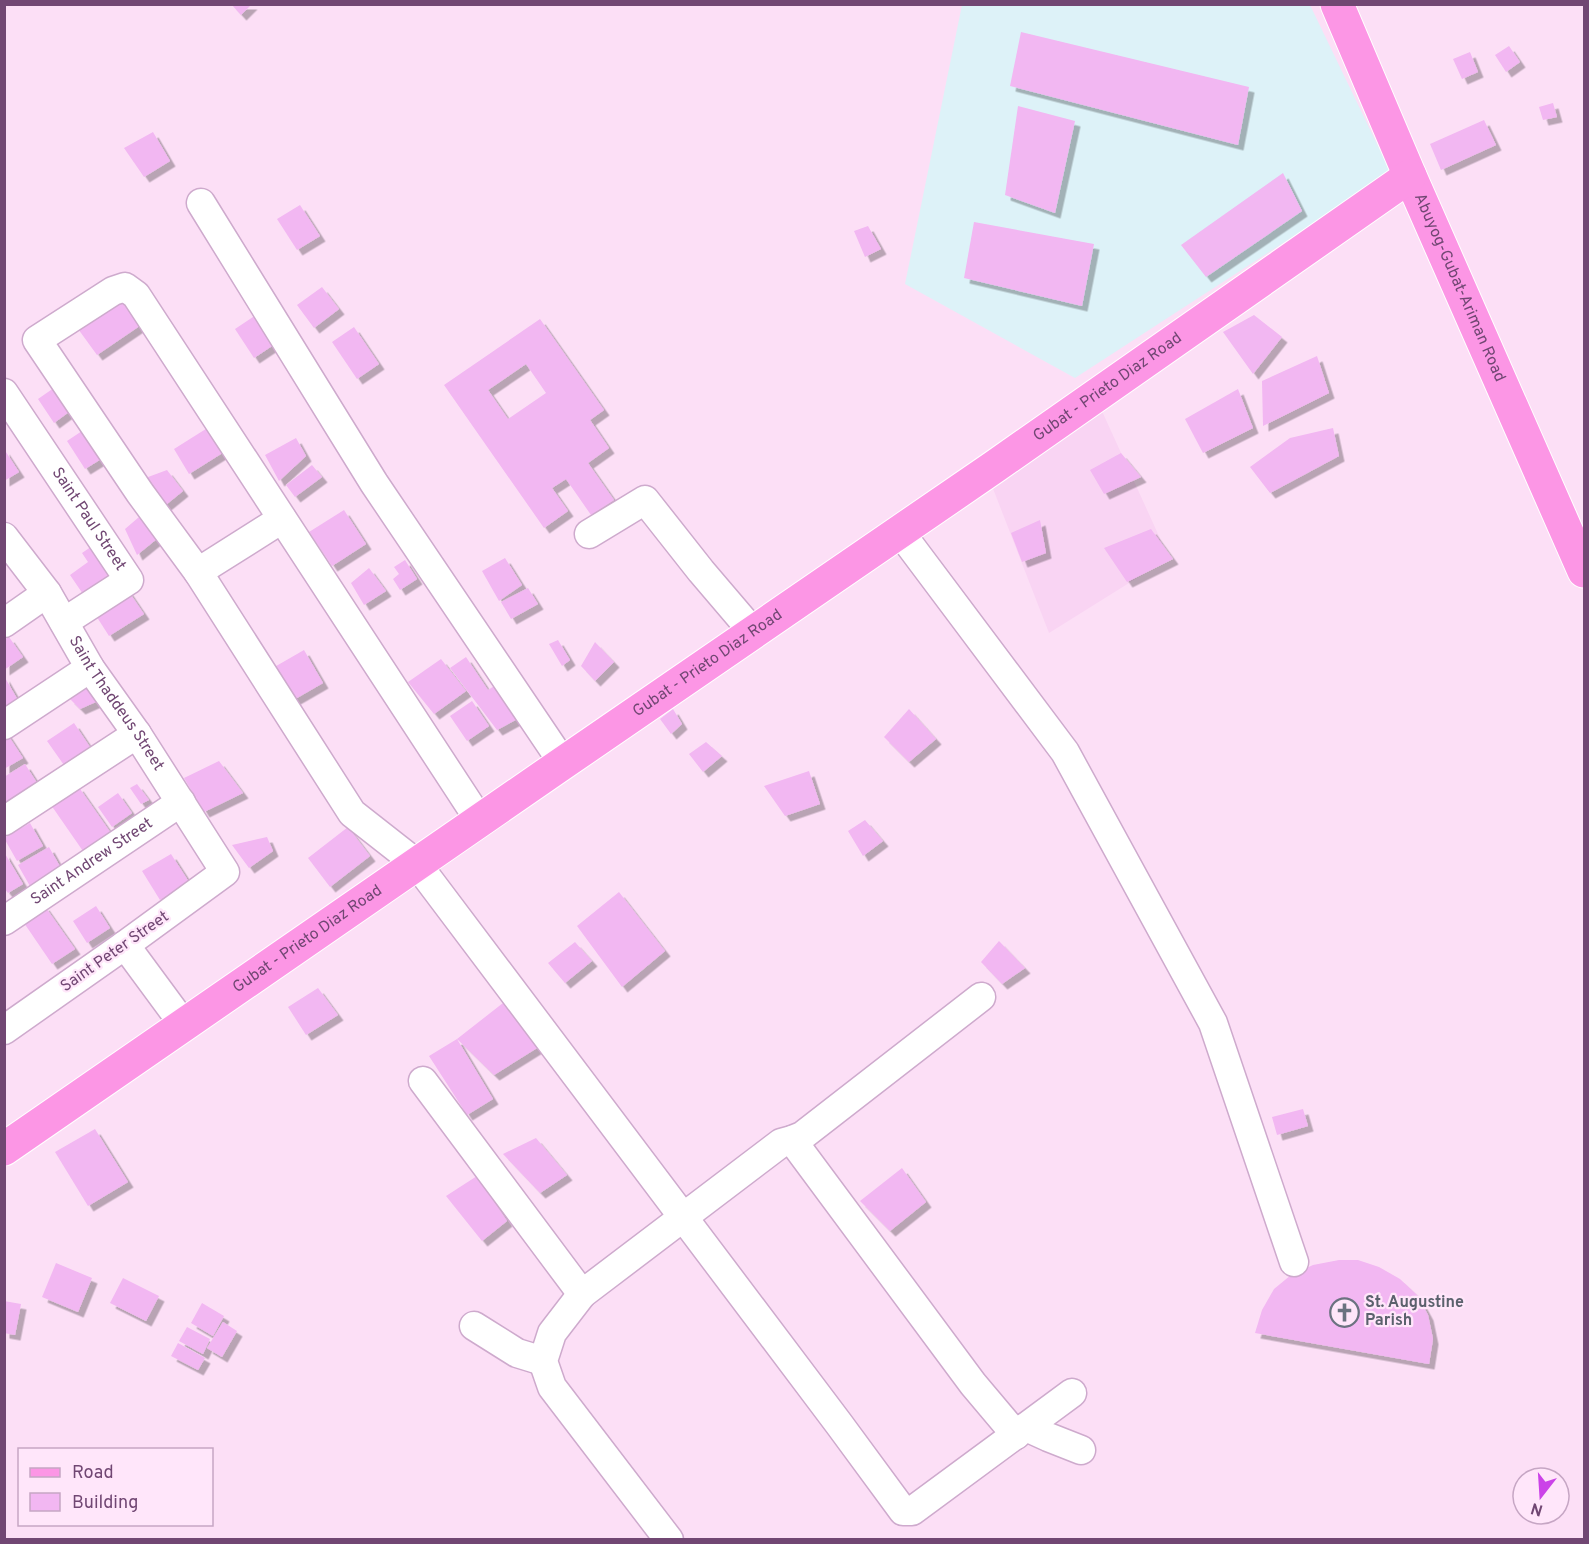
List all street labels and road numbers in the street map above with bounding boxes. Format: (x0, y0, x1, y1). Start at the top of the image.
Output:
street label: Abuyog-Gubat-Ariman Road (1409, 190, 1510, 385)
street label: Gubat - Prieto Diaz Road (1029, 328, 1186, 446)
street label: Saint Paul Street (47, 464, 130, 575)
street label: Gubat - Prieto Diaz Road (629, 605, 786, 722)
street label: Saint Thaddeus Street (64, 633, 168, 775)
street label: Saint Andrew Street (27, 814, 157, 910)
street label: Gubat - Prieto Diaz Road (229, 881, 386, 998)
street label: Saint Peter Street (57, 907, 173, 997)

